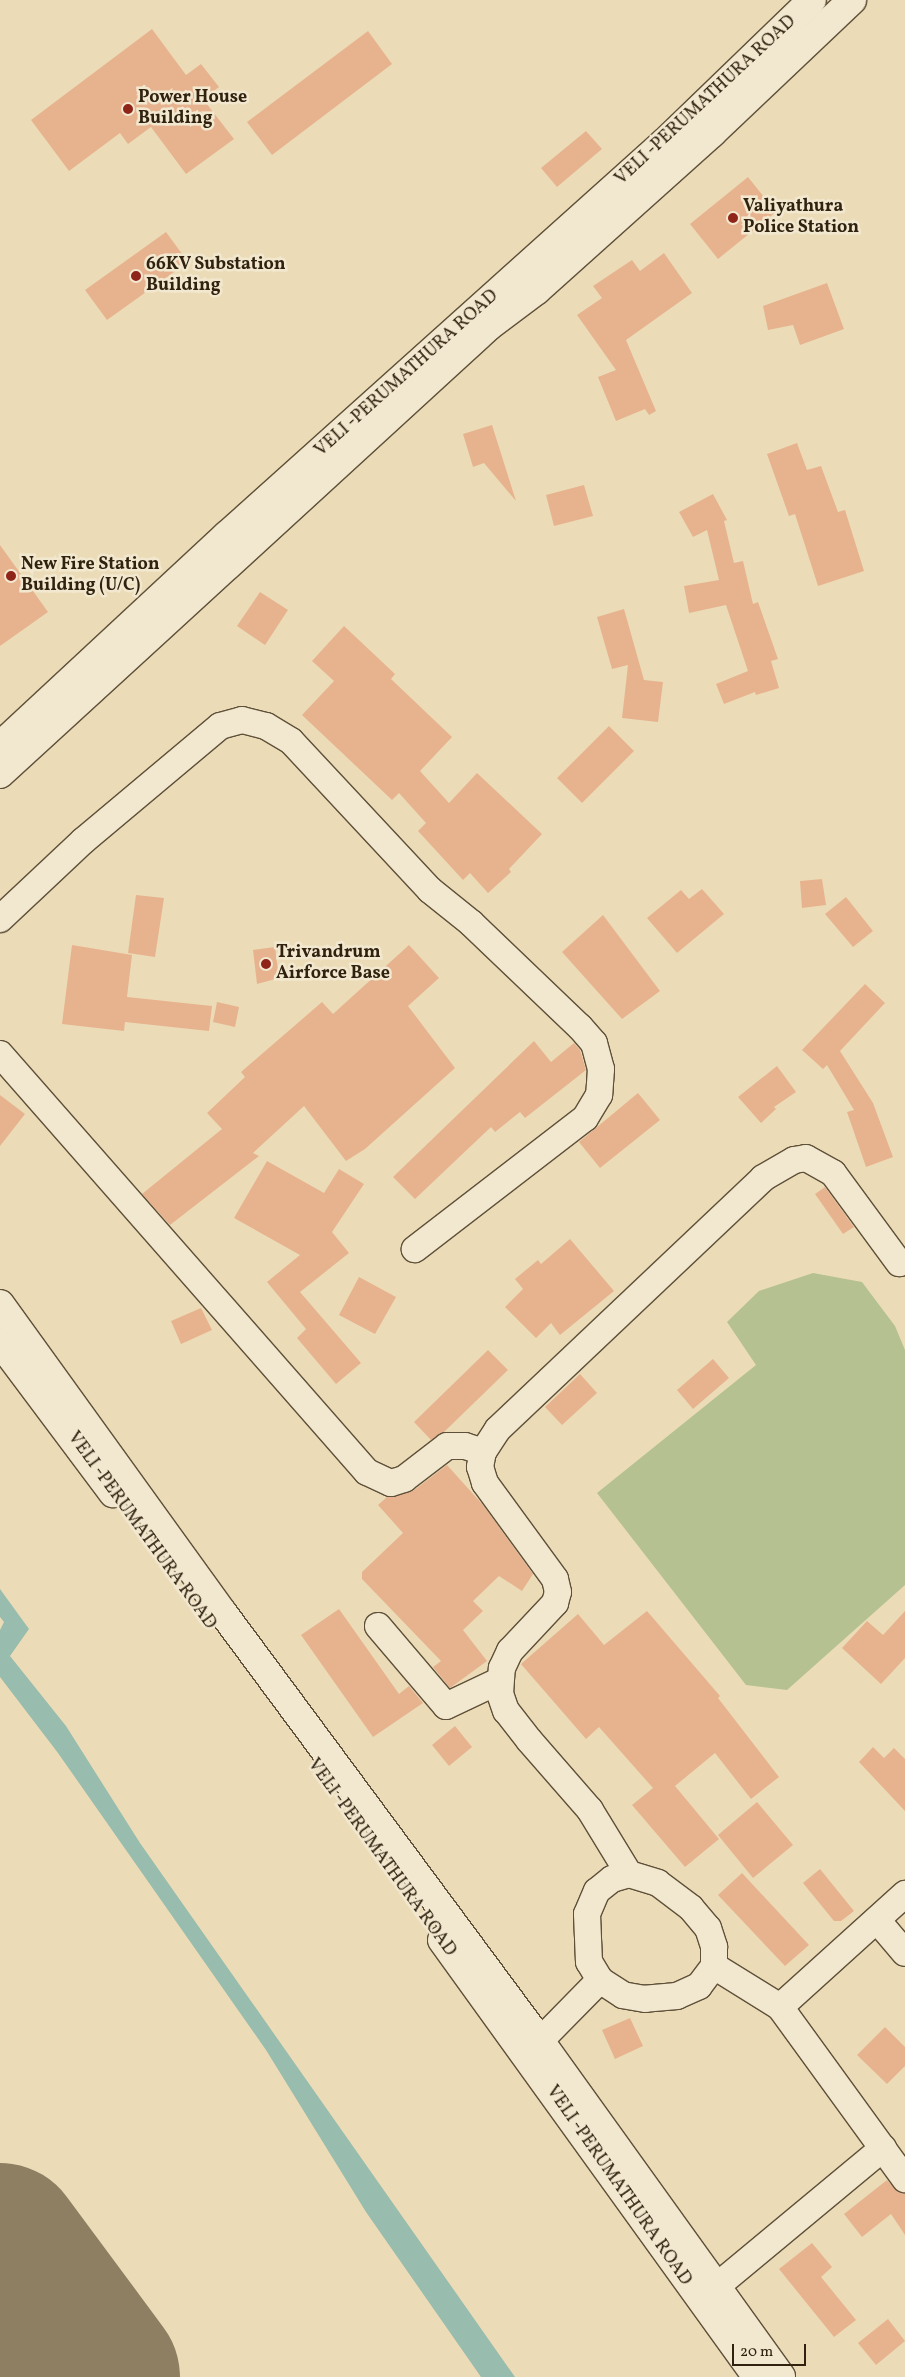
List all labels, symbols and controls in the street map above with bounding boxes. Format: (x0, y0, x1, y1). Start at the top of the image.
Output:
street label: VELI -PERUMATHURA ROAD (611, 11, 801, 191)
place label: Power House Building (138, 88, 247, 130)
marker: Power House Building (122, 103, 134, 115)
place label: Valiyathura Police Station (743, 197, 859, 240)
marker: Valiyathura Police Station (727, 212, 739, 224)
place label: 66KV Substation Building (146, 255, 286, 298)
marker: 66KV Substation Building (130, 270, 142, 282)
street label: VELI -PERUMATHURA ROAD (311, 286, 503, 462)
place label: New Fire Station Building (U/C) (21, 555, 160, 598)
marker: New Fire Station Building (U/C) (5, 570, 17, 582)
place label: Trivandrum Airforce Base (276, 943, 390, 986)
marker: Trivandrum Airforce Base (260, 958, 272, 970)
street label: VELI -PERUMATHURA ROAD (62, 1428, 220, 1634)
street label: VELI -PERUMATHURA ROAD (302, 1755, 460, 1961)
street label: VELI -PERUMATHURA ROAD (540, 2082, 696, 2290)
scale bar (735, 2334, 809, 2366)
text: 20 m (740, 2342, 773, 2363)

